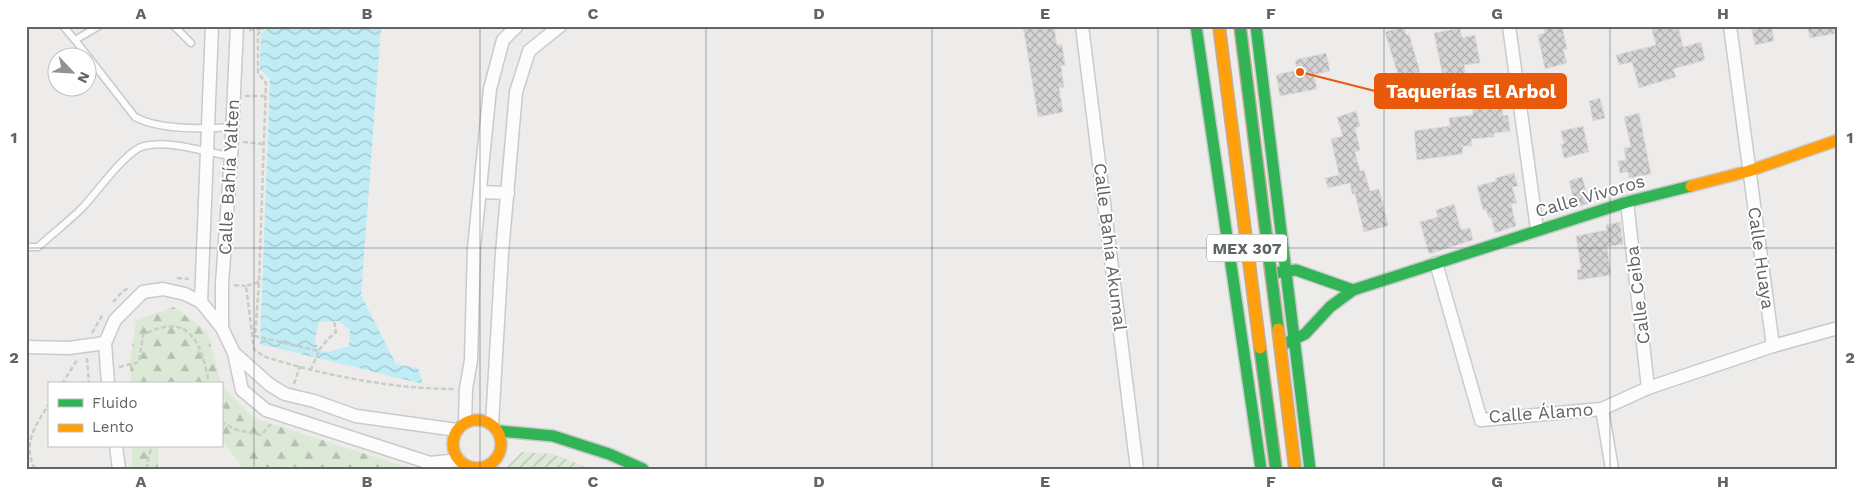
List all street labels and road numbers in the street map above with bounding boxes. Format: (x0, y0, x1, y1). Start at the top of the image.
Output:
street label: Calle Bahía Yalten (214, 98, 243, 256)
street label: Calle Bahía Akumal (1090, 162, 1131, 333)
street label: Calle Vivoros (1532, 170, 1647, 221)
street label: Calle Huaya (1744, 205, 1779, 310)
road number: MEX 307 (1207, 234, 1287, 262)
street label: Calle Ceiba (1621, 245, 1654, 346)
street label: Calle Álamo (1488, 398, 1594, 427)

